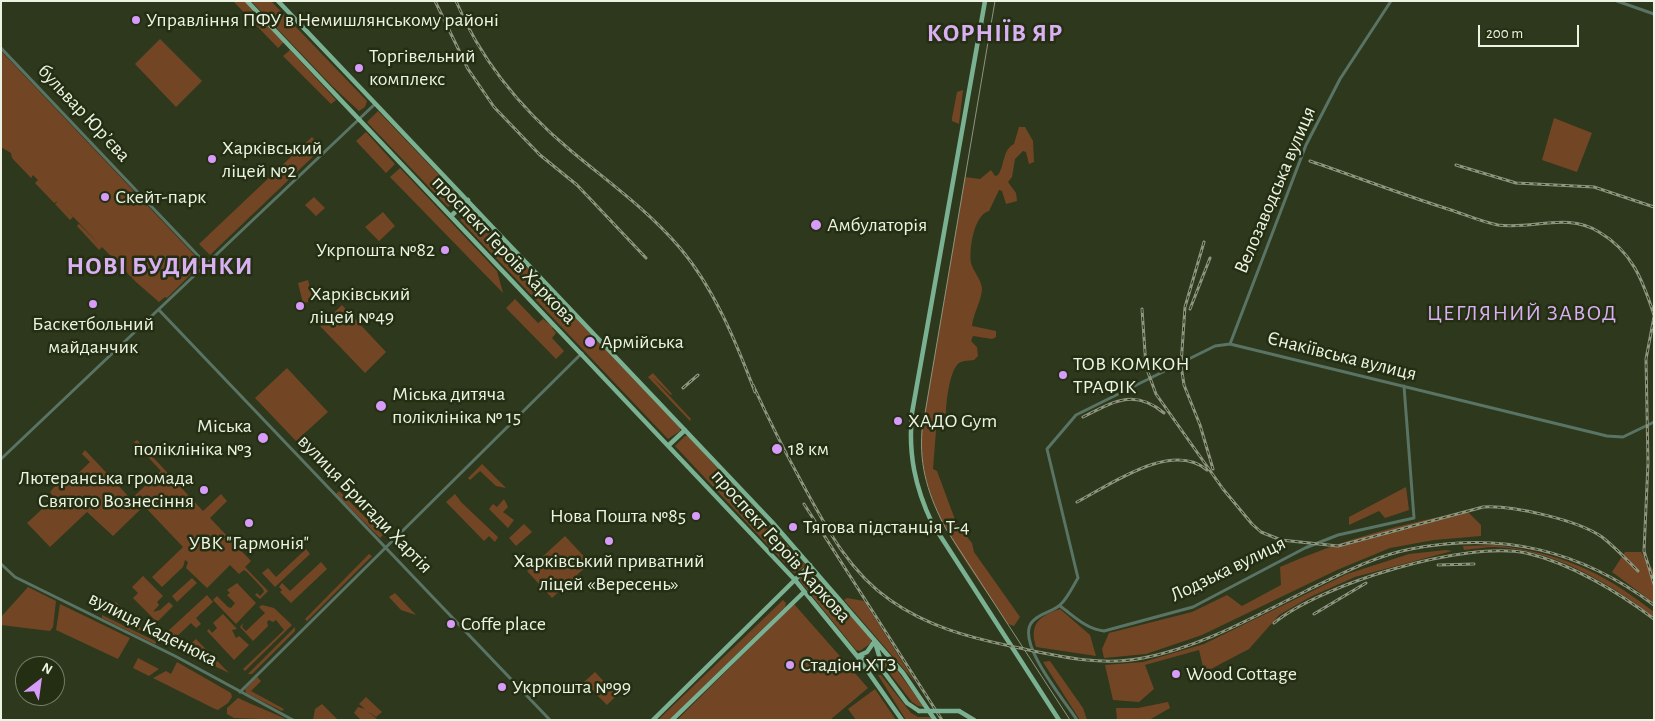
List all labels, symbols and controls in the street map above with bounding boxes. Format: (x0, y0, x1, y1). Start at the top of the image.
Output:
place label: Управління ПФУ в Немишлянському районі (146, 8, 499, 32)
marker: Управління ПФУ в Немишлянському районі (130, 14, 142, 26)
scale bar (1480, 15, 1581, 47)
district label: КОРНІЇВ ЯР (926, 18, 1064, 48)
text: 200 m (1486, 26, 1523, 41)
place label: Торгівельний комплекс (369, 44, 476, 91)
street label: бульвар Юрʼєва (33, 59, 135, 167)
marker: Торгівельний комплекс (353, 62, 365, 74)
street label: Велозаводська вулиця (1229, 103, 1321, 277)
place label: Харківський ліцей №2 (222, 136, 322, 183)
marker: Харківський ліцей №2 (206, 153, 218, 165)
street label: проспект Героїв Харкова (427, 171, 581, 329)
place label: Скейт-парк (115, 185, 206, 209)
marker: Скейт-парк (99, 191, 111, 203)
place label: Амбулаторія (827, 213, 927, 237)
marker: Амбулаторія (809, 218, 823, 232)
place label: Укрпошта №82 (316, 238, 435, 262)
marker: Укрпошта №82 (439, 244, 451, 256)
district label: НОВІ БУДИНКИ (65, 251, 255, 281)
place label: Харківський ліцей №49 (310, 282, 410, 329)
marker: Баскетбольний майданчик (87, 298, 99, 310)
marker: Харківський ліцей №49 (294, 300, 306, 312)
district label: ЦЕГЛЯНИЙ ЗАВОД (1425, 300, 1619, 326)
place label: Баскетбольний майданчик (32, 312, 154, 359)
street label: Єнакіївська вулиця (1265, 326, 1419, 386)
place label: Армійська (601, 330, 684, 354)
marker: Армійська (583, 335, 597, 349)
place label: ТОВ КОМКОН ТРАФІК (1073, 352, 1190, 399)
marker: ТОВ КОМКОН ТРАФІК (1057, 369, 1069, 381)
place label: Міська дитяча поліклініка № 15 (392, 382, 521, 429)
marker: Міська дитяча поліклініка № 15 (374, 399, 388, 413)
place label: ХАДО Gym (908, 409, 997, 433)
place label: Міська поліклініка №3 (133, 414, 252, 461)
marker: ХАДО Gym (892, 415, 904, 427)
street label: вулиця Бригади Хартія (293, 430, 437, 578)
marker: Міська поліклініка №3 (256, 431, 270, 445)
place label: 18 км (788, 437, 829, 461)
marker: 18 км (770, 442, 784, 456)
street label: проспект Героїв Харкова (706, 464, 856, 628)
place label: Лютеранська громада Святого Вознесіння (18, 466, 194, 513)
marker: Лютеранська громада Святого Вознесіння (198, 484, 210, 496)
place label: Нова Пошта №85 (550, 504, 686, 528)
marker: Нова Пошта №85 (690, 510, 702, 522)
place label: Тягова підстанція Т-4 (803, 515, 970, 539)
marker: УВК "Гармонія" (243, 517, 255, 529)
marker: Тягова підстанція Т-4 (787, 521, 799, 533)
place label: УВК "Гармонія" (189, 531, 309, 555)
street label: Лодзька вулиця (1166, 531, 1290, 607)
marker: Харківський приватний ліцей «Вересень» (603, 535, 615, 547)
place label: Харківський приватний ліцей «Вересень» (513, 549, 705, 596)
street label: вулиця Каденюка (84, 586, 222, 672)
place label: Coffe place (461, 612, 546, 636)
marker: Coffe place (445, 618, 457, 630)
place label: Стадіон ХТЗ (800, 653, 897, 677)
north arrow (15, 656, 65, 706)
marker: Стадіон ХТЗ (784, 659, 796, 671)
text: N (39, 660, 55, 677)
place label: Wood Cottage (1186, 662, 1297, 686)
marker: Wood Cottage (1170, 668, 1182, 680)
place label: Укрпошта №99 (512, 675, 631, 699)
marker: Укрпошта №99 (496, 681, 508, 693)

